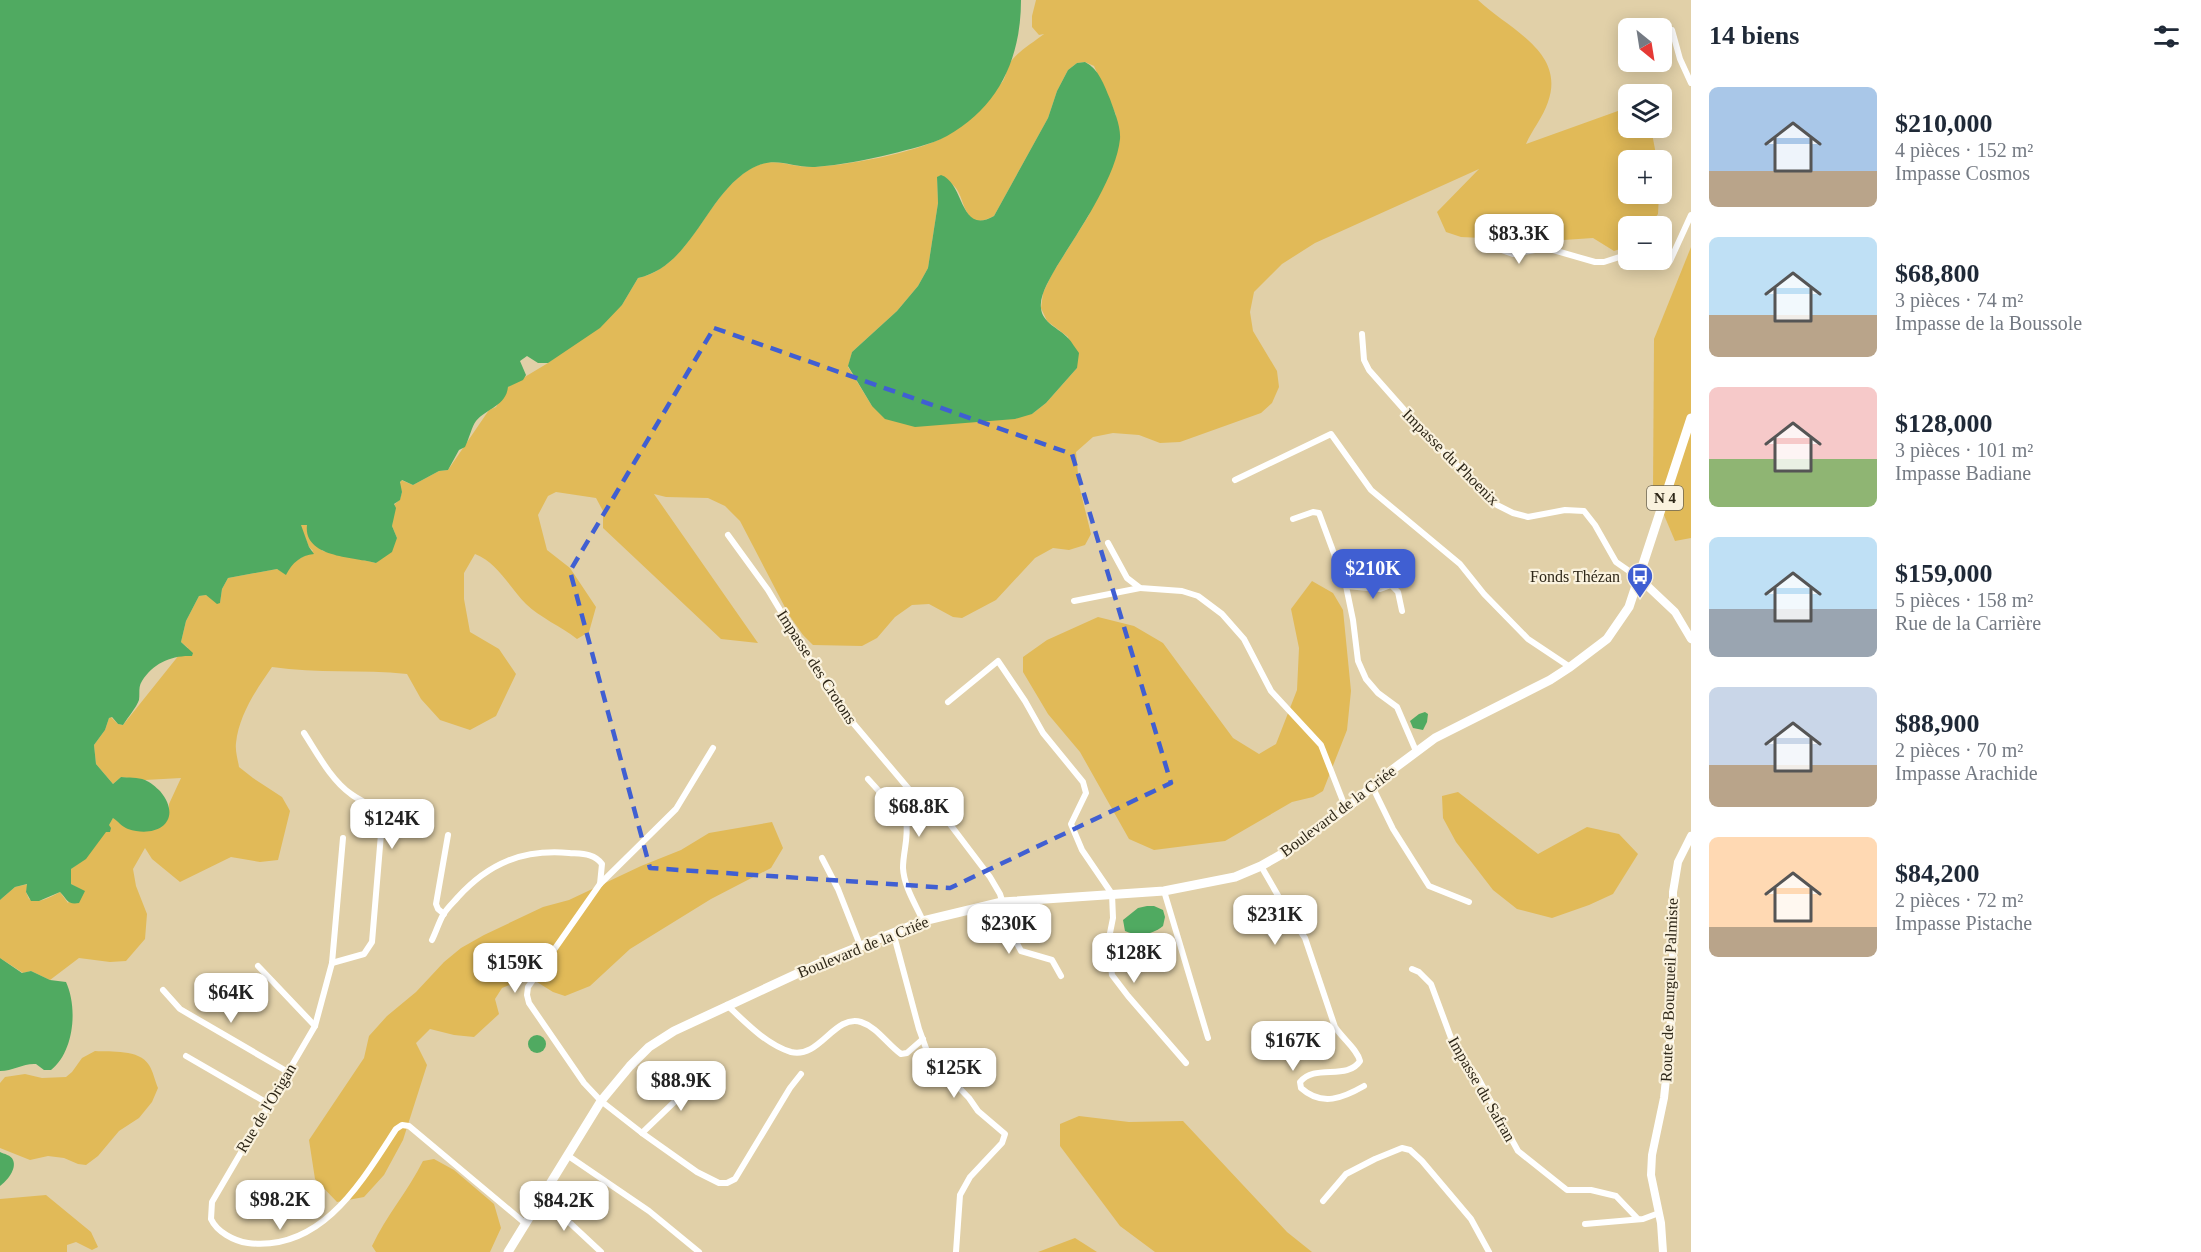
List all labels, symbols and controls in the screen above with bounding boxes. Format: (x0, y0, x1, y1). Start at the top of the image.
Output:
north arrow (1618, 18, 1672, 72)
map controls (1618, 18, 1672, 270)
icon: filters (2150, 20, 2183, 53)
text: 14 biens (1709, 21, 1799, 50)
button: layers (1618, 84, 1672, 138)
text: $210,000 (1895, 109, 1993, 138)
icon: home (1757, 111, 1829, 183)
text: 4 pièces · 152 m² (1895, 139, 2033, 161)
button: + (1618, 150, 1672, 204)
text: Impasse Cosmos (1895, 162, 2030, 184)
pin: $83.3K (1470, 214, 1568, 265)
button: − (1618, 216, 1672, 270)
text: $83.3K (1489, 222, 1549, 244)
text: $68,800 (1895, 259, 1980, 288)
icon: home (1757, 261, 1829, 333)
text: 3 pièces · 74 m² (1895, 289, 2023, 311)
text: Impasse de la Boussole (1895, 312, 2082, 334)
street label: Impasse du Phoenix (1399, 405, 1503, 509)
text: $128,000 (1895, 409, 1993, 438)
icon: home (1757, 411, 1829, 483)
text: 3 pièces · 101 m² (1895, 439, 2033, 461)
text: Impasse Badiane (1895, 462, 2031, 484)
road number: N 4 (1647, 486, 1683, 510)
pin: $210K (1331, 549, 1415, 600)
text: $210K (1345, 557, 1401, 579)
text: $159,000 (1895, 559, 1993, 588)
bus stop icon: Fonds Thézan (1625, 561, 1655, 599)
icon: home (1757, 561, 1829, 633)
place label: Fonds Thézan (1530, 568, 1620, 585)
text: 5 pièces · 158 m² (1895, 589, 2033, 611)
street label: Impasse des Crotons (773, 607, 860, 728)
text: Rue de la Carrière (1895, 612, 2041, 634)
text: $88,900 (1895, 709, 1980, 738)
icon: home (1757, 711, 1829, 783)
text: 2 pièces · 70 m² (1895, 739, 2023, 761)
street label: Boulevard de la Criée (1277, 762, 1399, 860)
text: Impasse Arachide (1895, 762, 2038, 784)
pin: $68.8K (870, 787, 968, 838)
text: $68.8K (889, 795, 949, 817)
pin: $124K (350, 799, 434, 850)
text: $124K (364, 807, 420, 829)
text: $84,200 (1895, 859, 1980, 888)
icon: home (1757, 861, 1829, 933)
text: 2 pièces · 72 m² (1895, 889, 2023, 911)
pin: $231K (1233, 895, 1317, 946)
street label: Route de Bourgueil Palmiste (1657, 898, 1682, 1082)
text: $231K (1247, 903, 1303, 925)
pin: $230K (967, 904, 1051, 955)
text: $230K (981, 912, 1037, 934)
text: Impasse Pistache (1895, 912, 2032, 934)
street label: Boulevard de la Criée (795, 913, 931, 981)
pin: $128K (1092, 933, 1176, 984)
text: $128K (1106, 941, 1162, 963)
pin: $159K (473, 943, 557, 994)
text: $159K (487, 951, 543, 973)
pin: $64K (195, 973, 267, 1024)
text: $64K (208, 981, 254, 1003)
pin: $167K (1251, 1021, 1335, 1072)
text: $167K (1265, 1029, 1321, 1051)
street label: Impasse du Safran (1444, 1034, 1519, 1145)
pin: $125K (912, 1048, 996, 1099)
text: $125K (926, 1056, 982, 1078)
street label: Rue de l'Origan (233, 1060, 300, 1156)
pin: $88.9K (632, 1061, 730, 1112)
text: $88.9K (651, 1069, 711, 1091)
pin: $98.2K (231, 1180, 329, 1231)
pin: $84.2K (515, 1181, 613, 1232)
text: $98.2K (250, 1188, 310, 1210)
text: $84.2K (534, 1189, 594, 1211)

